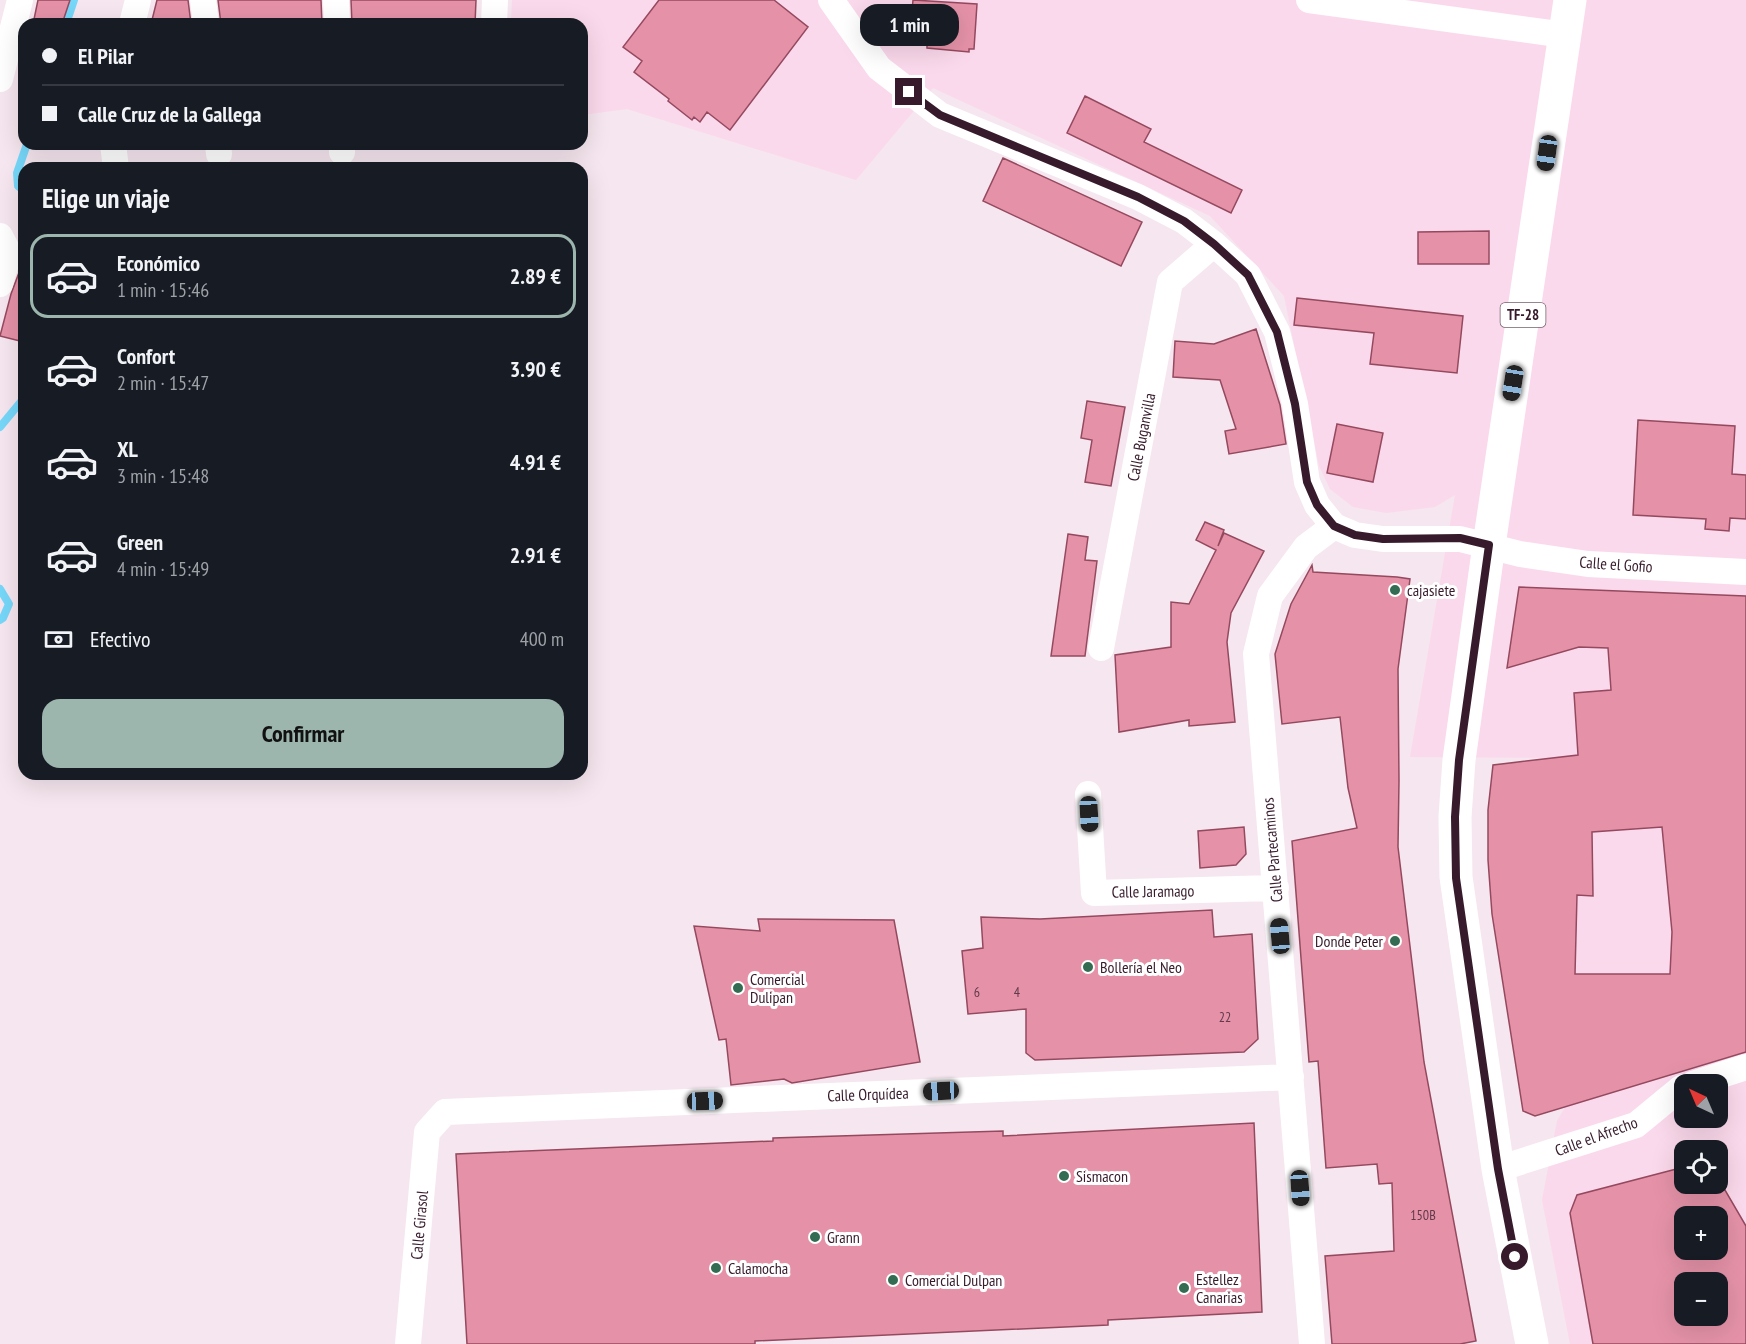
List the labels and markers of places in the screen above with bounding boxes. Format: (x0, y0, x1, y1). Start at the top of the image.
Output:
place label: cajasiete (1407, 580, 1455, 600)
marker: cajasiete (1388, 583, 1402, 597)
place label: Donde Peter (1315, 931, 1384, 951)
marker: Donde Peter (1388, 934, 1402, 948)
place label: Bollería el Neo (1100, 957, 1182, 977)
marker: Bollería el Neo (1081, 960, 1095, 974)
place label: Comercial Dulipan (750, 969, 805, 1007)
marker: Comercial Dulipan (731, 981, 745, 995)
place label: Sismacon (1076, 1166, 1128, 1186)
marker: Sismacon (1057, 1169, 1071, 1183)
place label: Grann (827, 1227, 860, 1247)
marker: Grann (808, 1230, 822, 1244)
place label: Calamocha (728, 1258, 788, 1278)
marker: Calamocha (709, 1261, 723, 1275)
place label: Estellez Canarias (1196, 1269, 1243, 1307)
place label: Comercial Dulpan (905, 1270, 1002, 1290)
marker: Comercial Dulpan (886, 1273, 900, 1287)
marker: Estellez Canarias (1177, 1281, 1191, 1295)

